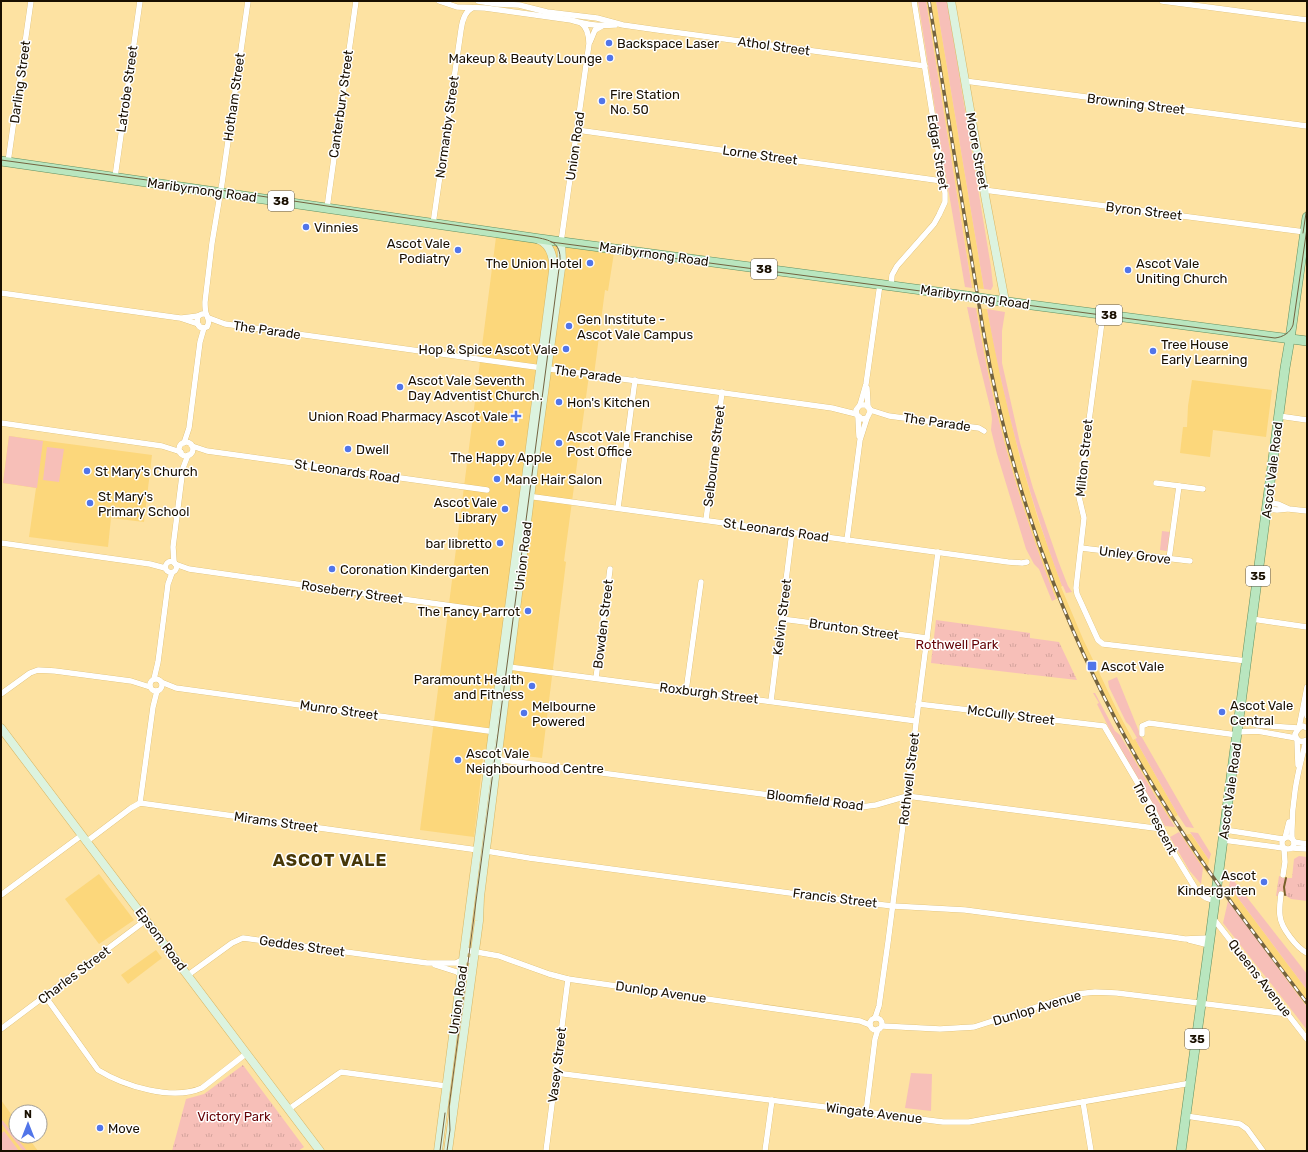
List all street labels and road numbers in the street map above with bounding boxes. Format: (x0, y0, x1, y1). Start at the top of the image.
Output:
street label: Athol Street (737, 34, 811, 58)
street label: Darling Street (7, 39, 34, 125)
street label: Latrobe Street (113, 45, 141, 133)
street label: Canterbury Street (326, 49, 356, 159)
street label: Hotham Street (220, 52, 248, 142)
street label: Normanby Street (432, 75, 462, 179)
street label: Browning Street (1086, 91, 1186, 118)
street label: Union Road (563, 111, 587, 181)
street label: Moore Street (963, 111, 991, 191)
street label: Edgar Street (924, 113, 951, 191)
street label: Lorne Street (722, 142, 798, 168)
street label: Maribyrnong Road (146, 175, 258, 206)
road number: 38 (268, 191, 294, 211)
street label: Byron Street (1105, 199, 1183, 223)
street label: Maribyrnong Road (598, 239, 710, 270)
road number: 38 (751, 259, 777, 279)
street label: Maribyrnong Road (919, 282, 1031, 313)
road number: 38 (1096, 305, 1122, 325)
street label: The Parade (232, 318, 302, 342)
street label: The Parade (553, 362, 623, 386)
street label: Selbourne Street (700, 404, 728, 508)
street label: The Parade (902, 410, 972, 434)
street label: Milton Street (1072, 419, 1096, 497)
street label: Ascot Vale Road (1259, 421, 1285, 519)
street label: St Leonards Road (293, 456, 401, 486)
street label: St Leonards Road (722, 515, 830, 545)
street label: Union Road (511, 521, 535, 591)
street label: Unley Grove (1098, 543, 1172, 567)
road number: 35 (1246, 566, 1270, 586)
street label: Roseberry Street (300, 577, 404, 607)
street label: Bowden Street (590, 578, 616, 670)
street label: Kelvin Street (770, 578, 794, 656)
street label: Brunton Street (808, 615, 900, 643)
street label: Roxburgh Street (659, 679, 759, 708)
street label: Munro Street (299, 697, 379, 723)
street label: McCully Street (966, 702, 1056, 728)
street label: Rothwell Street (896, 732, 922, 826)
street label: Ascot Vale Road (1216, 742, 1244, 840)
street label: The Crescent (1130, 779, 1180, 857)
street label: Bloomfield Road (766, 787, 864, 813)
street label: Mirams Street (233, 809, 319, 835)
street label: Francis Street (792, 885, 878, 911)
street label: Epsom Road (132, 904, 190, 974)
street label: Geddes Street (258, 933, 346, 959)
street label: Queens Avenue (1225, 936, 1295, 1020)
street label: Charles Street (35, 943, 113, 1007)
street label: Union Road (446, 965, 470, 1035)
street label: Dunlop Avenue (615, 978, 707, 1006)
street label: Dunlop Avenue (991, 987, 1083, 1029)
street label: Vasey Street (545, 1026, 569, 1104)
road number: 35 (1185, 1029, 1209, 1049)
street label: Wingate Avenue (825, 1100, 923, 1127)

